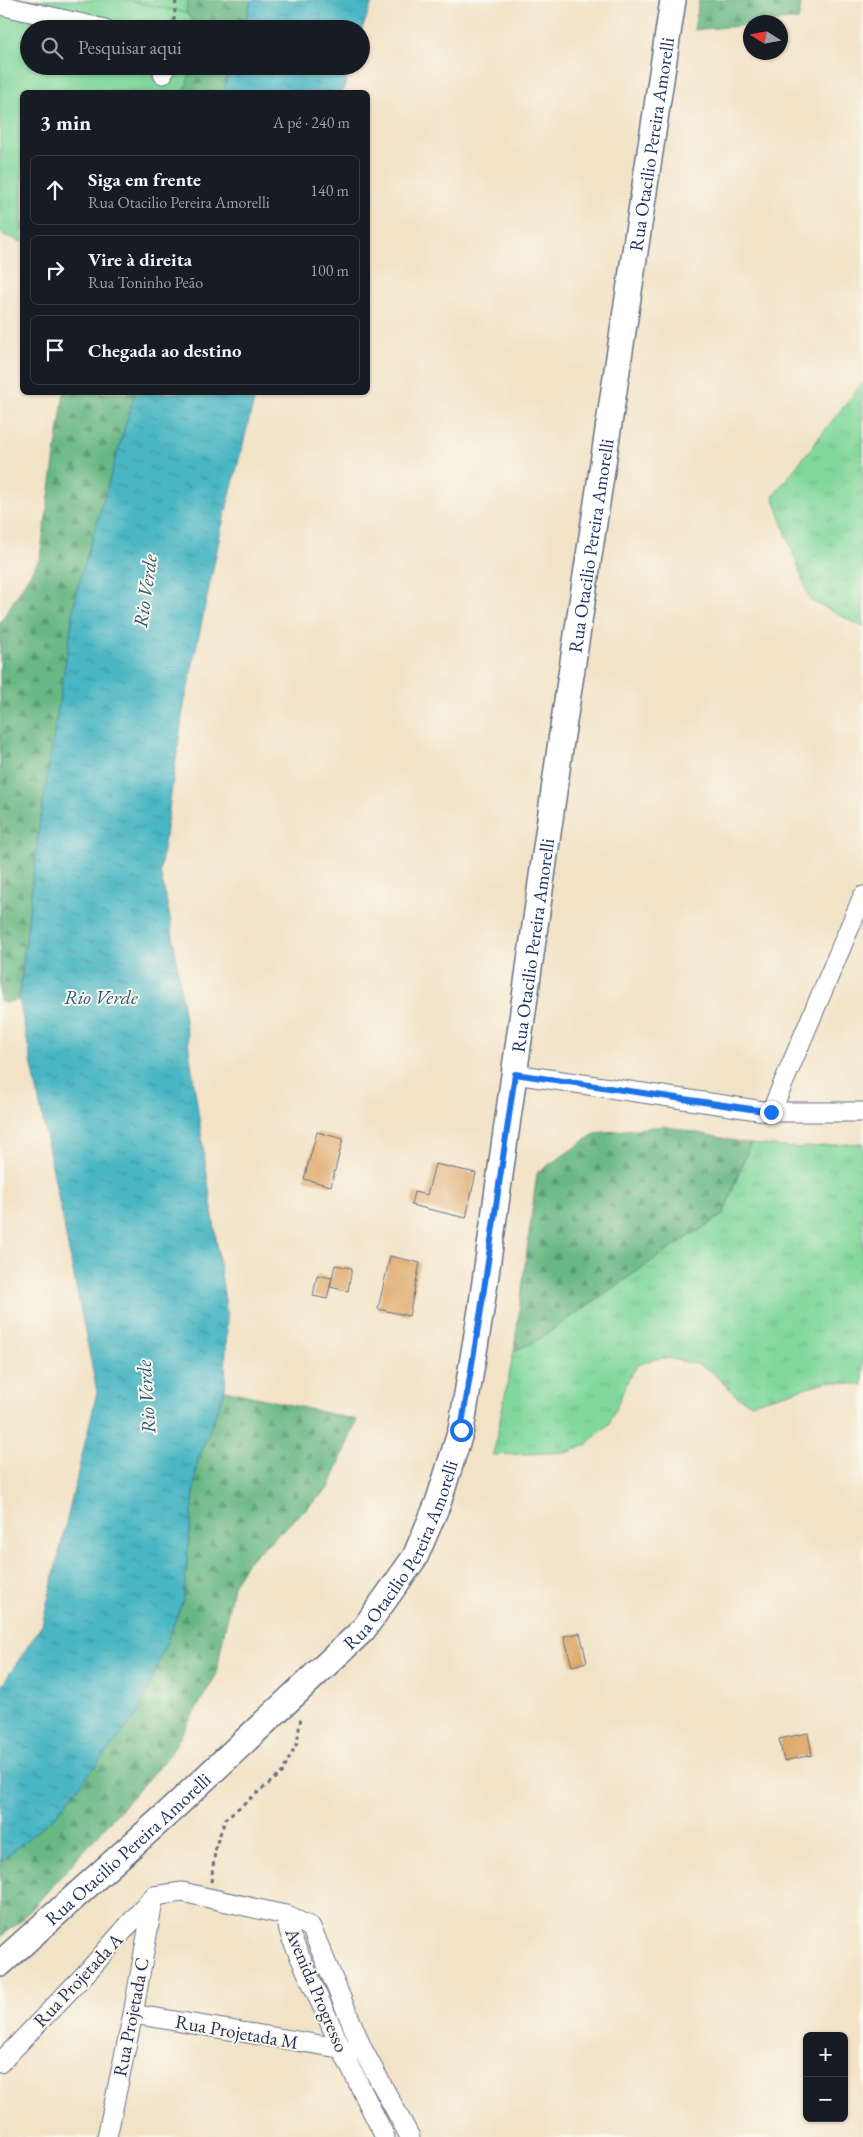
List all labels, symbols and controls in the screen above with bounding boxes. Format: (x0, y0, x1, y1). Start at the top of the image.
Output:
north arrow (743, 15, 788, 60)
search box (20, 20, 370, 75)
icon: search (38, 34, 66, 62)
text: Pesquisar aqui (78, 35, 182, 60)
street label: Rua Otacilio Pereira Amorelli (623, 35, 680, 253)
text: 3 min (40, 109, 91, 136)
text: A pé · 240 m (273, 112, 350, 133)
text: Siga em frente (88, 167, 201, 192)
icon: ahead (41, 176, 69, 204)
text: 140 m (310, 180, 349, 201)
text: Rua Otacilio Pereira Amorelli (88, 192, 270, 213)
text: Vire à direita (88, 247, 192, 272)
icon: right (41, 256, 69, 284)
text: 100 m (310, 260, 349, 281)
text: Rua Toninho Peão (88, 272, 203, 293)
icon: arrive (41, 336, 69, 364)
text: Chegada ao destino (88, 338, 242, 363)
street label: Rua Otacilio Pereira Amorelli (562, 437, 619, 654)
water label: Rio Verde (127, 552, 163, 629)
street label: Rua Otacilio Pereira Amorelli (505, 836, 560, 1054)
water label: Rio Verde (64, 984, 138, 1010)
route end (760, 1101, 783, 1124)
water label: Rio Verde (130, 1359, 162, 1435)
route start (450, 1419, 473, 1442)
street label: Rua Otacilio Pereira Amorelli (337, 1457, 463, 1655)
street label: Rua Otacilio Pereira Amorelli (39, 1767, 216, 1931)
street label: Avenida Progresso (279, 1923, 354, 2056)
street label: Rua Projetada A (28, 1927, 129, 2033)
street label: Rua Projetada C (107, 1955, 155, 2079)
street label: Rua Projetada M (174, 2009, 300, 2055)
map controls (803, 2032, 848, 2122)
button: + (803, 2032, 848, 2077)
button: − (803, 2077, 848, 2122)

